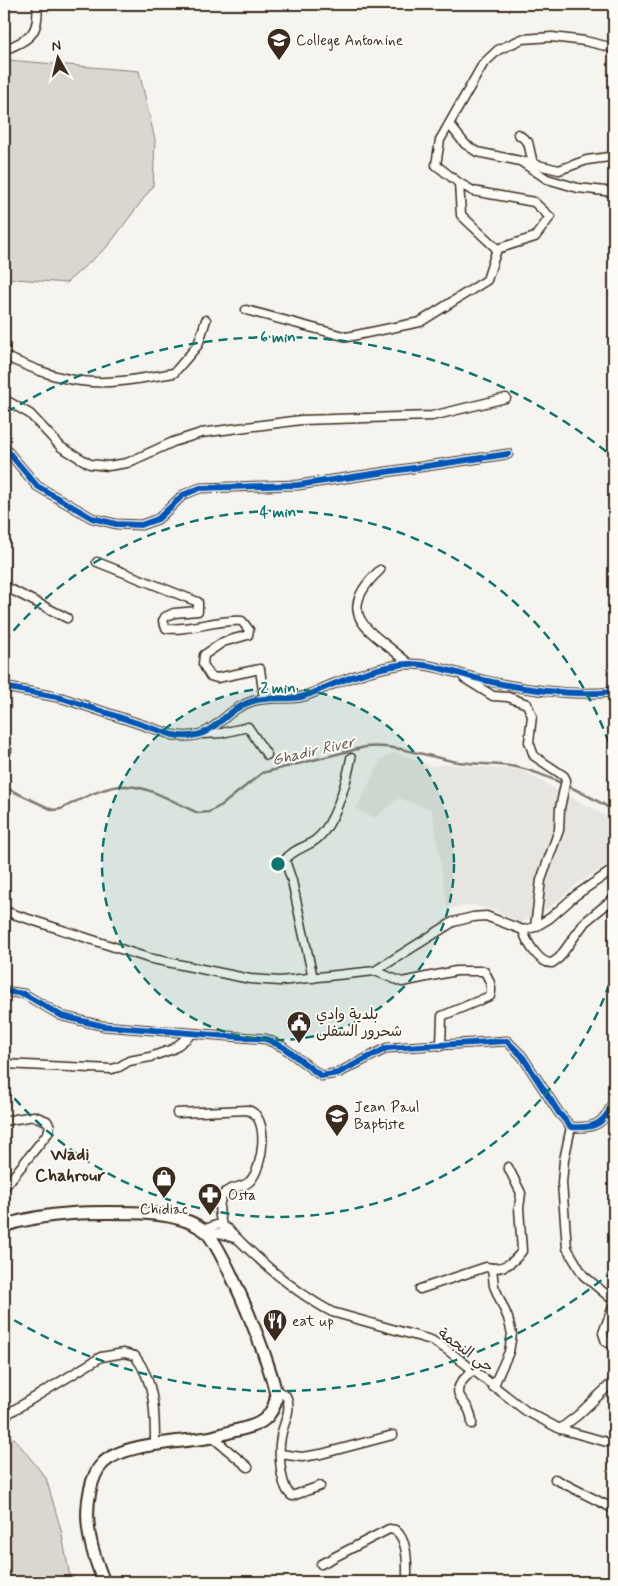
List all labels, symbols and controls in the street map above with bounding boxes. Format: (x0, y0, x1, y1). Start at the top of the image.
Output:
school or university icon: College Antonine (266, 27, 292, 61)
place label: College Antonine (296, 31, 403, 51)
north arrow (32, 32, 82, 82)
text: N (50, 37, 62, 56)
text: 6 min (260, 328, 296, 348)
text: 4 min (260, 503, 296, 523)
text: 2 min (260, 679, 296, 699)
water label: Ghadir River (270, 731, 359, 771)
centre of rings (269, 855, 287, 873)
place label: بلدية وادي شحرور السفلى (316, 1005, 402, 1042)
public building icon: بلدية وادي شحرور السفلى (286, 1010, 312, 1044)
place label: Jean Paul Baptiste (354, 1098, 419, 1135)
school or university icon: Jean Paul Baptiste (324, 1103, 350, 1137)
district label: Wadi Chahrour (35, 1143, 105, 1188)
shop icon: Chidiac (151, 1165, 177, 1199)
pharmacy icon: Osta (197, 1182, 223, 1216)
place label: Osta (228, 1186, 256, 1206)
place label: Chidiac (140, 1200, 188, 1220)
restaurant icon: eat up (262, 1308, 288, 1342)
place label: eat up (292, 1312, 334, 1332)
street label: حي النجمة (432, 1324, 497, 1379)

